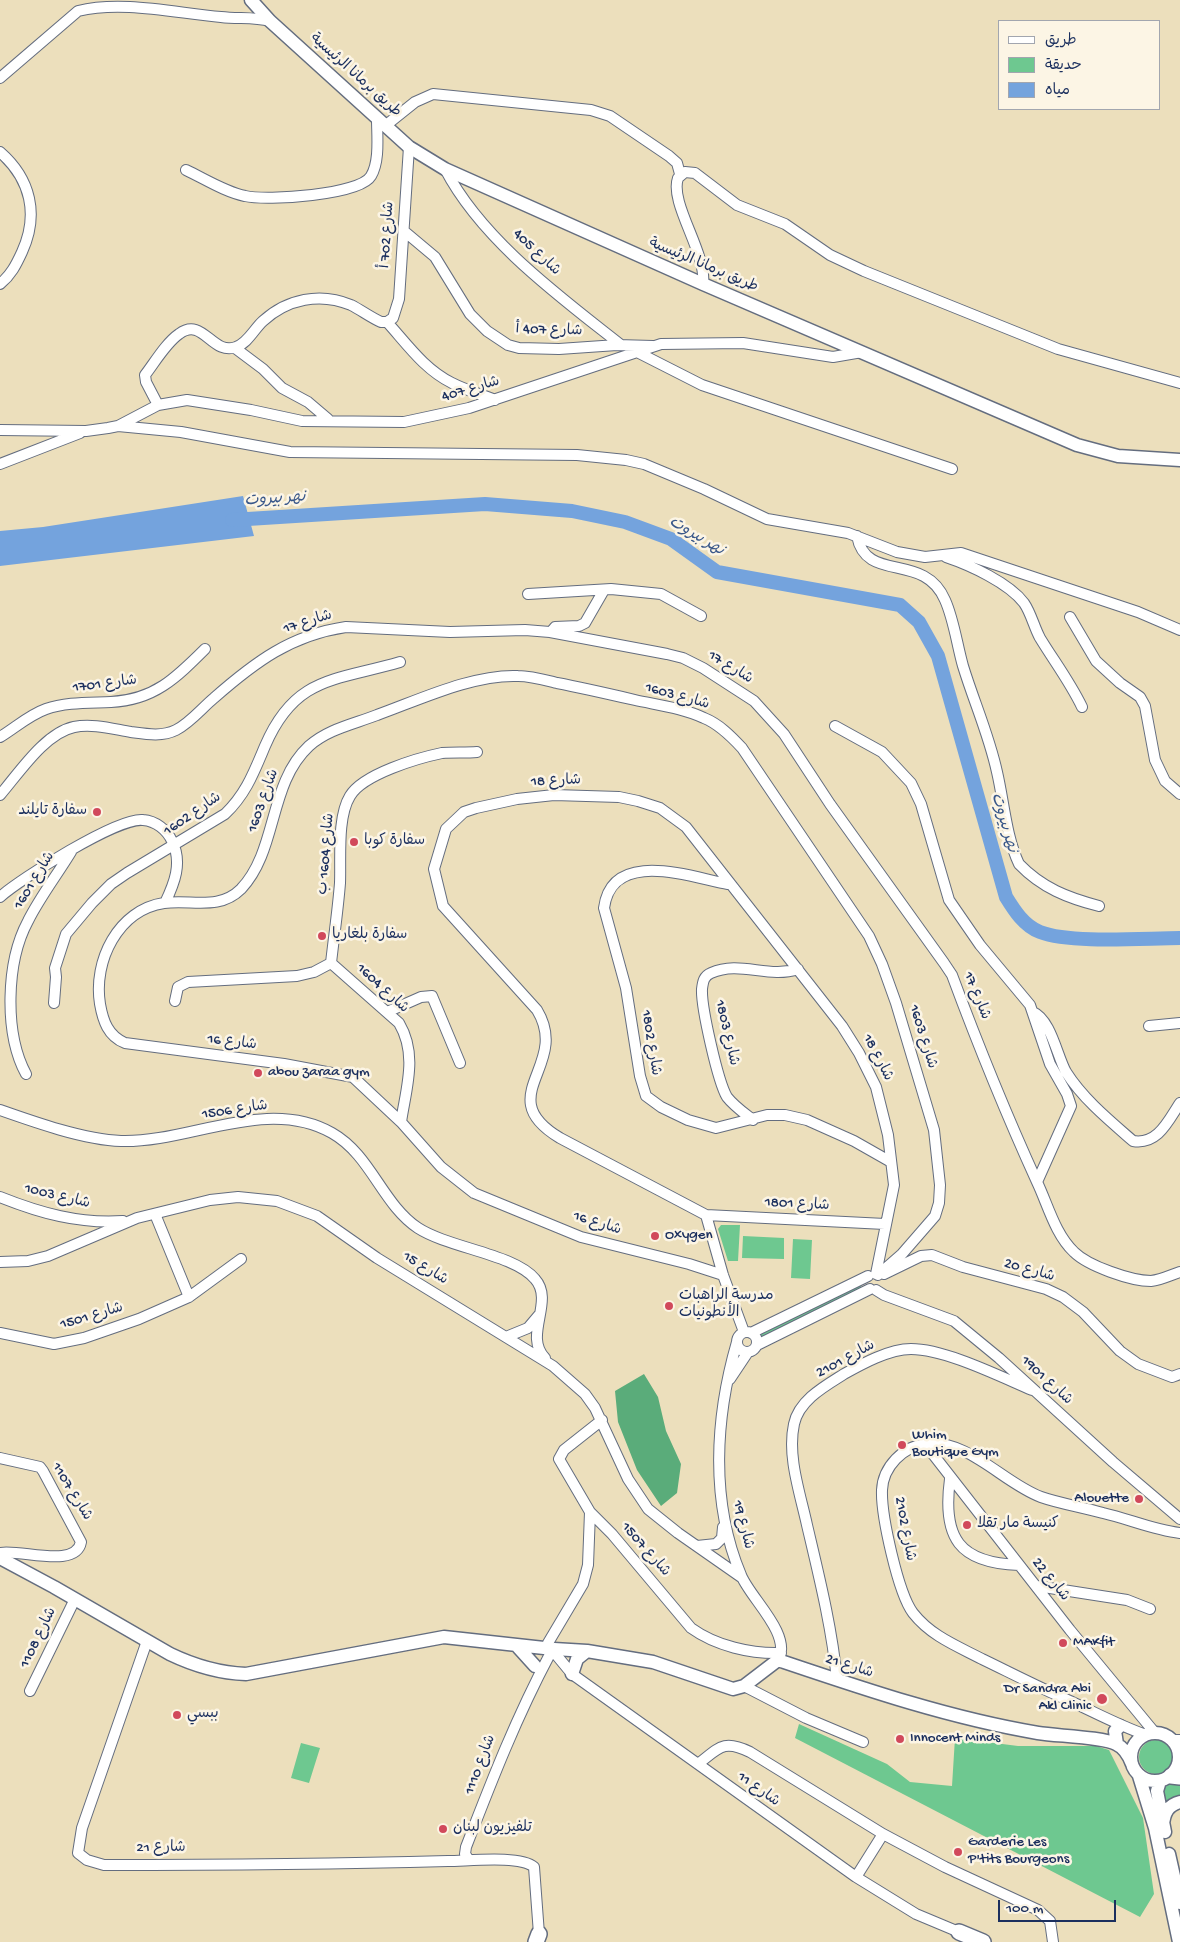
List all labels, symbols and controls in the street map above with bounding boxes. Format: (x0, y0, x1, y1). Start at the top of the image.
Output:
legend (998, 20, 1160, 110)
street label: طريق برمانا الرئيسية (306, 30, 404, 122)
text: طريق (1045, 32, 1077, 50)
text: حديقة (1045, 57, 1082, 75)
text: مياه (1045, 82, 1070, 100)
street label: شارع 702 أ (377, 201, 399, 269)
street label: شارع 405 (508, 226, 564, 280)
street label: طريق برمانا الرئيسية (646, 235, 760, 297)
street label: شارع 407 أ (515, 321, 583, 341)
street label: شارع 407 (440, 373, 502, 407)
water label: نهر بيروت (244, 488, 306, 512)
water label: نهر بيروت (665, 513, 727, 561)
street label: شارع 17 (282, 607, 334, 639)
street label: شارع 17 (704, 647, 756, 689)
street label: شارع 1701 (72, 672, 138, 698)
street label: شارع 1603 (643, 679, 711, 715)
street label: شارع 1603 (244, 767, 284, 835)
street label: شارع 18 (531, 772, 581, 792)
street label: شارع 1602 (161, 789, 225, 841)
water label: نهر بيروت (985, 791, 1021, 855)
place label: سفارة تايلند (18, 803, 87, 821)
marker: سفارة تايلند (91, 806, 103, 818)
street label: شارع 1604 ب (314, 812, 340, 896)
place label: سفارة كوبا (364, 833, 425, 851)
marker: سفارة كوبا (348, 836, 360, 848)
street label: شارع 1601 (10, 849, 60, 913)
place label: سفارة بلغاريا (332, 927, 407, 945)
marker: سفارة بلغاريا (316, 930, 328, 942)
street label: شارع 1604 (352, 960, 412, 1018)
street label: شارع 17 (958, 970, 994, 1022)
street label: شارع 1803 (710, 999, 742, 1067)
street label: شارع 1603 (904, 1003, 940, 1071)
street label: شارع 1802 (636, 1009, 664, 1077)
street label: شارع 16 (206, 1031, 258, 1055)
street label: شارع 18 (858, 1032, 896, 1084)
place label: abou zaraa gym (268, 1064, 370, 1082)
marker: abou zaraa gym (252, 1067, 264, 1079)
street label: شارع 1506 (201, 1097, 269, 1125)
street label: شارع 1003 (22, 1180, 92, 1214)
street label: شارع 1801 (764, 1194, 830, 1216)
street label: شارع 16 (571, 1208, 623, 1240)
place label: Oxygen (665, 1227, 713, 1245)
marker: Oxygen (649, 1230, 661, 1242)
street label: شارع 15 (399, 1248, 451, 1290)
street label: شارع 20 (1002, 1255, 1056, 1287)
place label: مدرسة الراهبات الأنطونيات (679, 1288, 774, 1323)
street label: شارع 1501 (59, 1299, 125, 1335)
marker: مدرسة الراهبات الأنطونيات (663, 1300, 675, 1312)
street label: شارع 2101 (814, 1337, 878, 1383)
street label: شارع 1901 (1016, 1353, 1076, 1409)
place label: Whim Boutique Gym (912, 1427, 999, 1462)
marker: Whim Boutique Gym (896, 1439, 908, 1451)
street label: شارع 1107 (47, 1460, 95, 1524)
place label: Alouette (1074, 1490, 1129, 1508)
marker: Alouette (1133, 1493, 1145, 1505)
street label: شارع 2102 (889, 1495, 919, 1563)
street label: شارع 19 (727, 1499, 757, 1551)
place label: كنيسة مار تقلا (977, 1516, 1059, 1534)
street label: شارع 1507 (616, 1519, 674, 1581)
marker: كنيسة مار تقلا (961, 1519, 973, 1531)
street label: شارع 22 (1027, 1555, 1073, 1605)
street label: شارع 1108 (17, 1605, 61, 1671)
place label: MAKfit (1073, 1634, 1114, 1652)
marker: MAKfit (1057, 1637, 1069, 1649)
street label: شارع 21 (823, 1651, 875, 1683)
place label: Dr Sandra Abi Akl Clinic (1004, 1681, 1091, 1716)
marker: Dr Sandra Abi Akl Clinic (1095, 1692, 1109, 1706)
place label: ببسي (187, 1706, 219, 1724)
marker: ببسي (171, 1709, 183, 1721)
place label: Innocent Minds (910, 1730, 1000, 1748)
street label: شارع 1110 (461, 1733, 501, 1797)
marker: Innocent Minds (894, 1733, 906, 1745)
street label: شارع 11 (733, 1769, 783, 1811)
place label: تلفيزيون لبنان (453, 1820, 532, 1838)
marker: تلفيزيون لبنان (437, 1823, 449, 1835)
place label: Garderie Les P'tits Bourgeons (968, 1834, 1069, 1869)
street label: شارع 21 (136, 1840, 186, 1858)
marker: Garderie Les P'tits Bourgeons (952, 1846, 964, 1858)
scale bar (1000, 1890, 1118, 1922)
text: 100 m (1006, 1900, 1043, 1918)

